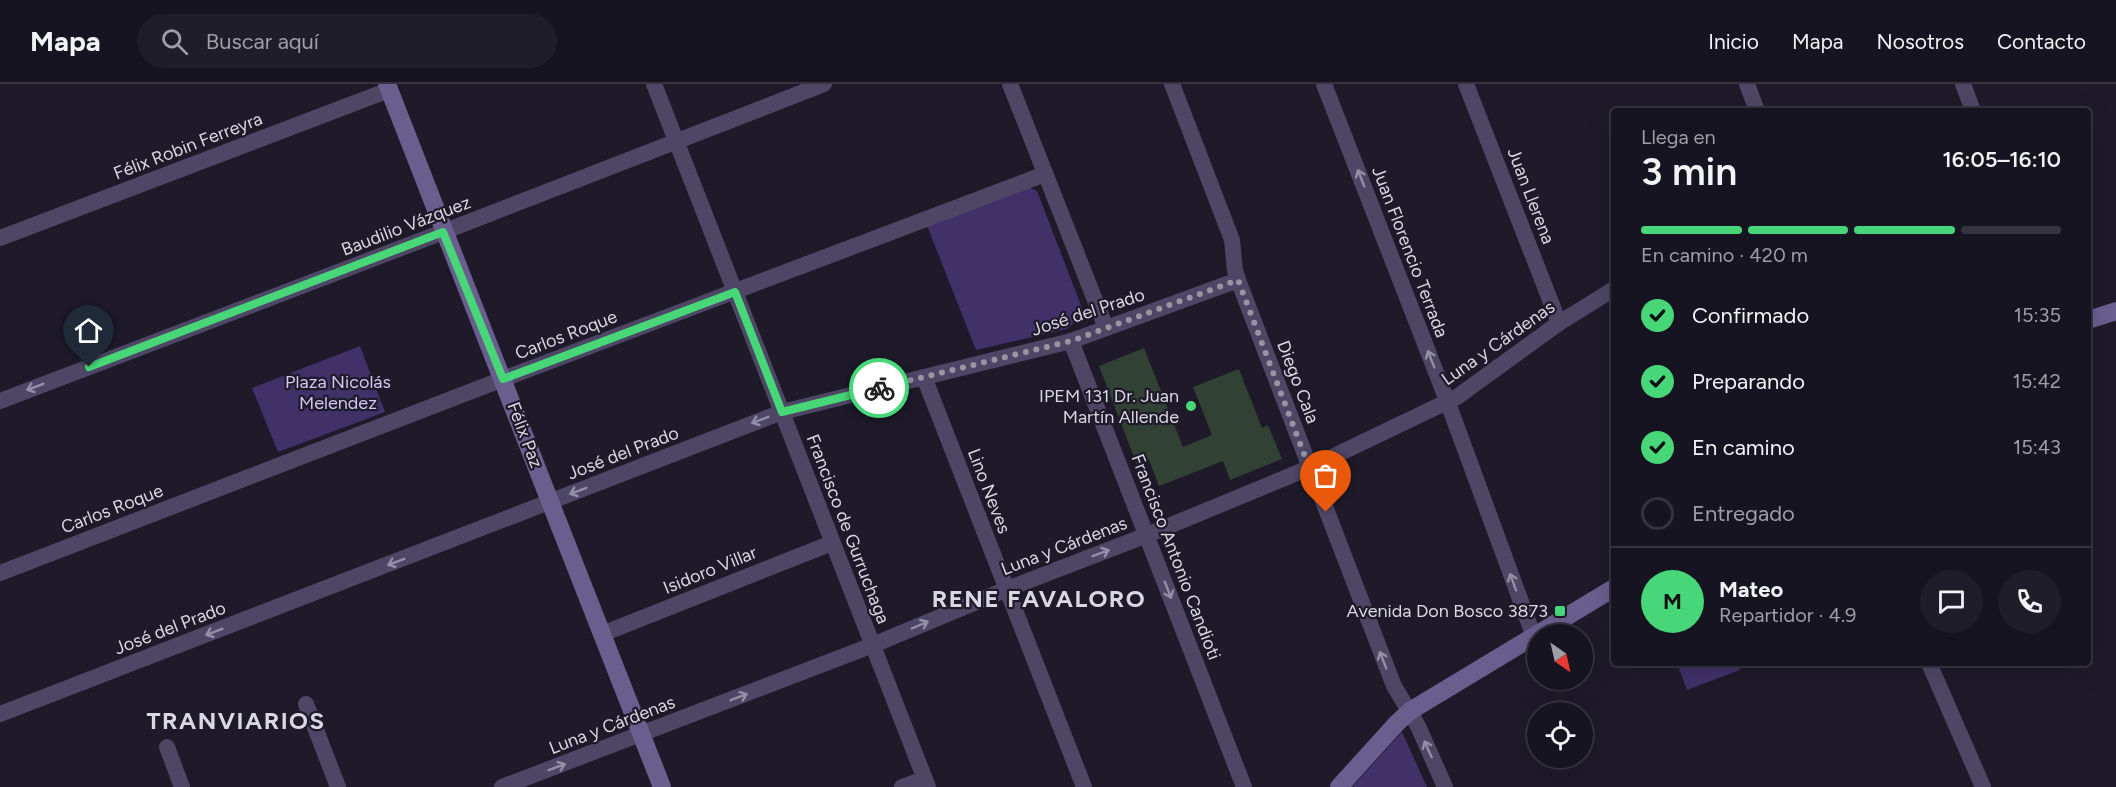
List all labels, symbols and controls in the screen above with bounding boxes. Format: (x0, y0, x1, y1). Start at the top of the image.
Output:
search box (137, 14, 557, 68)
text: Mapa (30, 24, 101, 58)
icon: search (158, 25, 191, 58)
text: Buscar aquí (206, 28, 319, 55)
text: Inicio (1708, 29, 1759, 54)
text: Mapa (1792, 29, 1844, 54)
text: Nosotros (1877, 29, 1964, 54)
text: Contacto (1997, 29, 2086, 54)
street label: Félix Robin Ferreyra (111, 107, 265, 185)
text: Llega en (1641, 125, 1716, 149)
street label: Juan Llerena (1503, 145, 1559, 247)
text: 16:05–16:10 (1942, 146, 2061, 173)
text: 3 min (1641, 148, 1737, 195)
street label: Juan Florencio Terrada (1367, 163, 1453, 341)
one-way arrow (1354, 169, 1365, 187)
street label: Baudilio Vázquez (338, 191, 474, 261)
text: En camino · 420 m (1641, 243, 1808, 267)
street label: José del Prado (1029, 283, 1147, 341)
street label: Luna y Cárdenas (1437, 296, 1559, 390)
icon: check (1641, 299, 1674, 332)
text: Confirmado (1692, 302, 1809, 329)
text: 15:35 (2014, 303, 2061, 327)
pin (63, 305, 114, 367)
street label: Carlos Roque (512, 305, 620, 365)
icon: home (72, 314, 105, 347)
street label: Diego Cala (1272, 337, 1324, 427)
one-way arrow (1425, 351, 1436, 369)
courier (849, 358, 909, 418)
icon: check (1641, 365, 1674, 398)
text: Preparando (1692, 368, 1805, 395)
text: 15:42 (2013, 369, 2061, 393)
park label: Plaza Nicolás Melendez (285, 371, 391, 414)
icon: bike (863, 372, 896, 405)
one-way arrow (26, 383, 45, 394)
place label: IPEM 131 Dr. Juan Martín Allende (1039, 385, 1179, 428)
street label: Félix Paz (502, 399, 548, 471)
marker: IPEM 131 Dr. Juan Martín Allende (1184, 399, 1198, 413)
one-way arrow (751, 415, 770, 426)
street label: José del Prado (564, 422, 682, 484)
street label: Francisco de Gurruchaga (802, 431, 894, 627)
icon: check (1641, 431, 1674, 464)
text: En camino (1692, 434, 1795, 461)
text: 15:43 (2013, 435, 2061, 459)
street label: Lino Neves (963, 445, 1015, 537)
pin (1300, 450, 1351, 512)
street label: Francisco Antonio Candioti (1127, 451, 1225, 663)
icon: bag (1309, 459, 1342, 492)
street label: Carlos Roque (58, 479, 166, 539)
one-way arrow (570, 487, 588, 498)
text: Entregado (1692, 500, 1795, 527)
street label: Luna y Cárdenas (998, 512, 1130, 580)
street label: Isidoro Villar (660, 541, 760, 599)
one-way arrow (1091, 547, 1110, 558)
one-way arrow (388, 557, 406, 568)
button: chat (1920, 570, 1983, 633)
button: phone (1998, 570, 2061, 633)
one-way arrow (1507, 573, 1518, 591)
text: Mateo (1719, 576, 1783, 603)
one-way arrow (1164, 580, 1175, 598)
district label: RENE FAVALORO (932, 584, 1146, 613)
text: M (1663, 588, 1682, 615)
street label: José del Prado (111, 597, 229, 659)
place label: Avenida Don Bosco 3873 (1347, 600, 1548, 622)
text: Repartidor · 4.9 (1719, 603, 1856, 627)
marker: Avenida Don Bosco 3873 (1553, 604, 1567, 618)
one-way arrow (910, 619, 929, 630)
north arrow (1527, 624, 1593, 690)
map controls (1527, 624, 1593, 768)
one-way arrow (206, 627, 224, 638)
one-way arrow (1377, 651, 1388, 669)
street label: Luna y Cárdenas (546, 691, 678, 759)
one-way arrow (729, 691, 748, 702)
button: locate (1527, 702, 1593, 768)
district label: TRANVIARIOS (146, 706, 326, 735)
one-way arrow (1422, 740, 1433, 758)
one-way arrow (547, 760, 565, 771)

